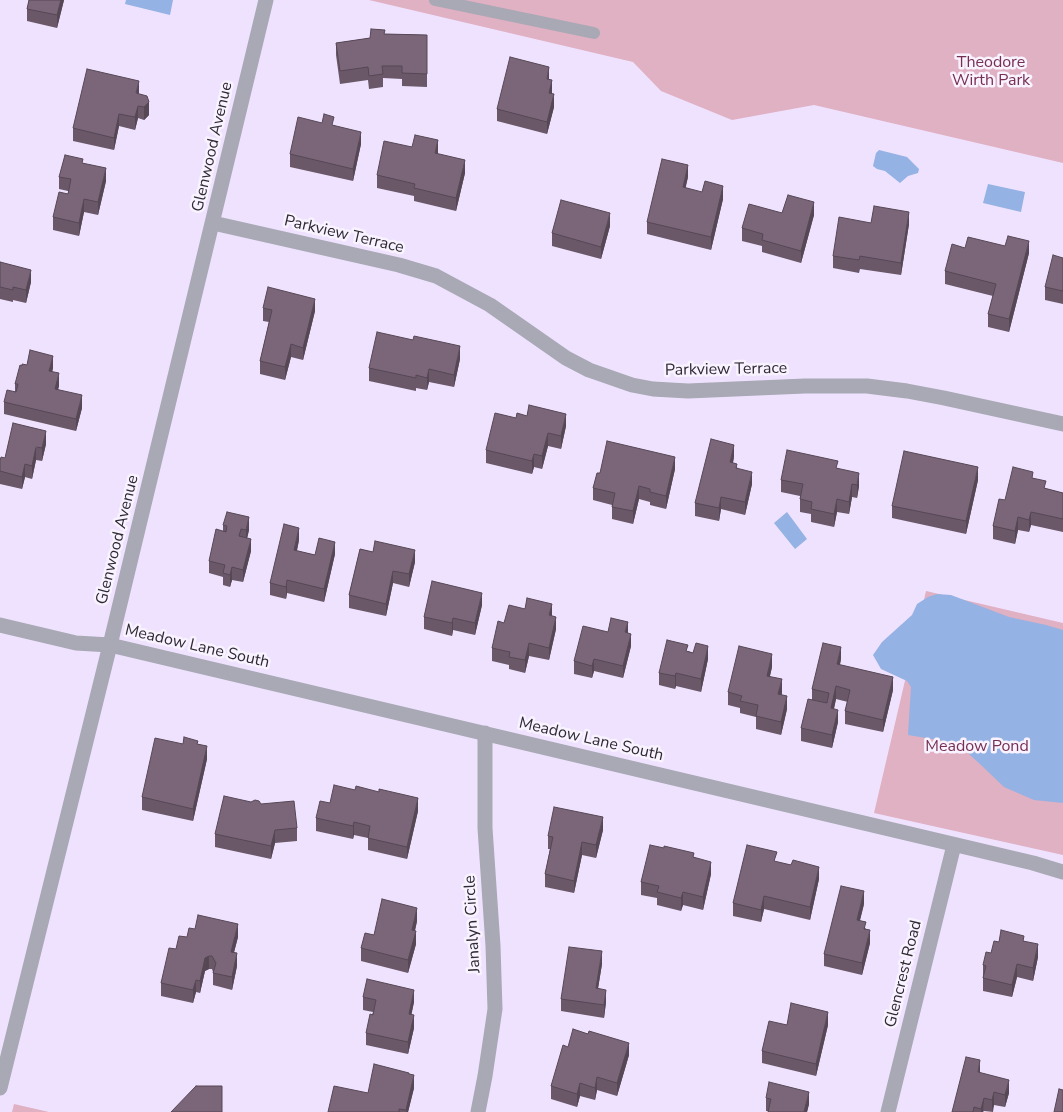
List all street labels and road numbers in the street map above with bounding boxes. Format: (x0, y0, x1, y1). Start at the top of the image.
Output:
street label: Glenwood Avenue (189, 80, 237, 214)
street label: Parkview Terrace (282, 212, 406, 258)
street label: Parkview Terrace (665, 359, 787, 381)
street label: Glenwood Avenue (93, 473, 143, 607)
street label: Meadow Lane South (123, 621, 271, 673)
street label: Meadow Lane South (517, 714, 665, 766)
street label: Janalyn Circle (461, 875, 485, 973)
street label: Glencrest Road (881, 918, 927, 1030)

